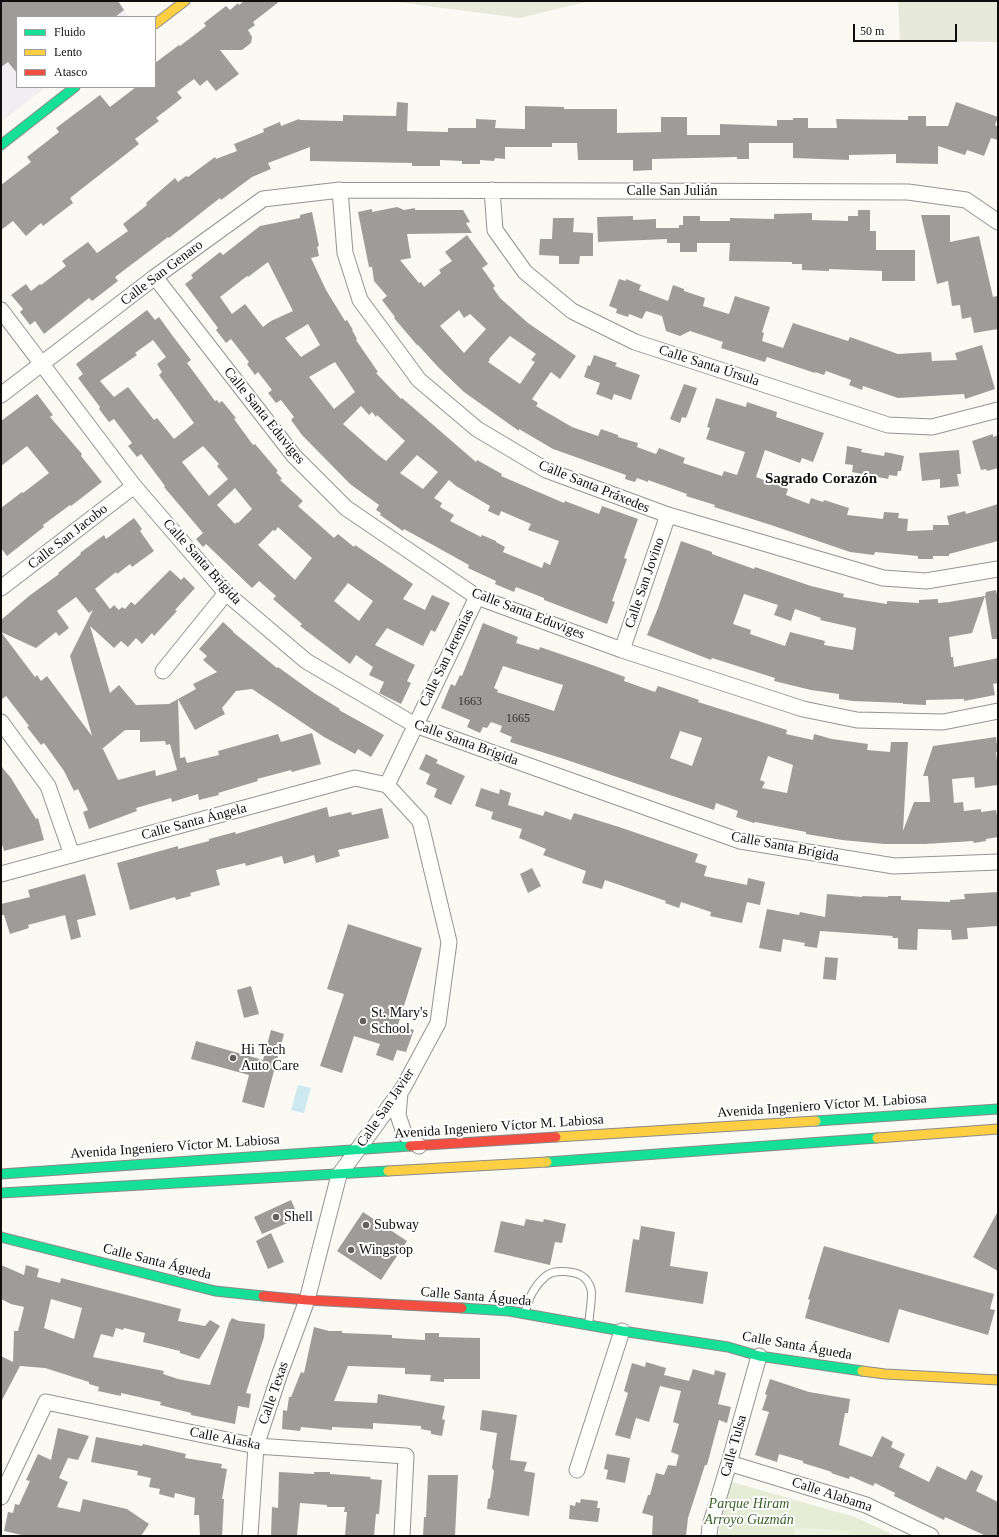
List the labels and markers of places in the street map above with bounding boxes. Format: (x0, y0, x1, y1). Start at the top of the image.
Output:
place label: St. Mary's School (371, 1005, 428, 1038)
marker: St. Mary's School (358, 1016, 368, 1026)
place label: Hi Tech Auto Care (241, 1042, 299, 1074)
marker: Hi Tech Auto Care (228, 1053, 238, 1063)
place label: Shell (284, 1209, 313, 1225)
marker: Shell (271, 1212, 281, 1222)
place label: Subway (374, 1217, 419, 1233)
marker: Subway (361, 1220, 371, 1230)
place label: Wingstop (359, 1242, 413, 1258)
marker: Wingstop (346, 1245, 356, 1255)

